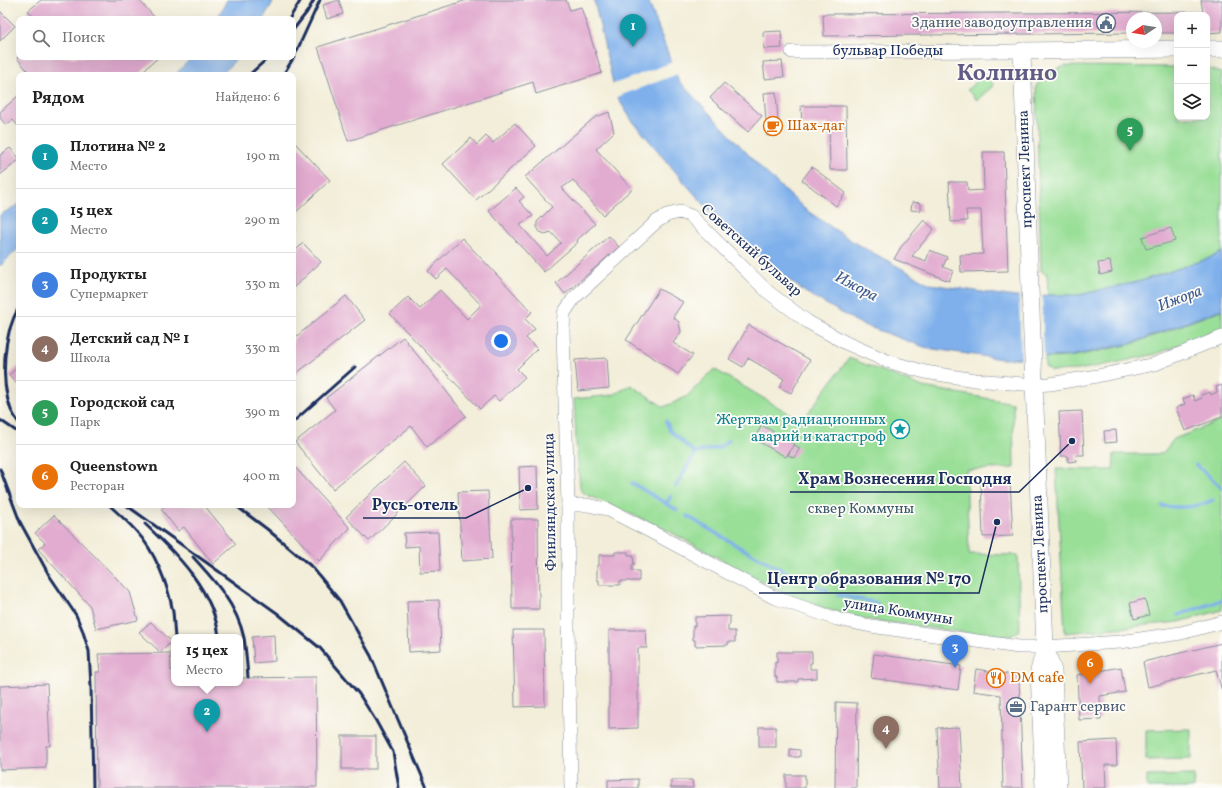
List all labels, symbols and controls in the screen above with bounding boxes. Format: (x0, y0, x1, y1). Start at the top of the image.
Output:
public building icon: Здание заводоуправления (1095, 12, 1117, 34)
north arrow (1126, 12, 1162, 48)
map controls (1174, 12, 1210, 120)
button: + (1174, 12, 1210, 48)
place label: Здание заводоуправления (911, 13, 1092, 34)
pin: 1 (620, 14, 646, 47)
search box (16, 16, 296, 60)
icon: search (30, 27, 52, 49)
text: Поиск (62, 28, 105, 49)
street label: бульвар Победы (833, 41, 944, 62)
button: − (1174, 48, 1210, 84)
district label: Колпино (957, 58, 1057, 90)
button: layers (1174, 84, 1210, 120)
text: Рядом (32, 87, 85, 110)
text: Найдено: 6 (215, 89, 280, 107)
street label: проспект Ленина (1013, 109, 1039, 229)
cafe icon: Шах-даг (762, 115, 784, 137)
place label: Шах-даг (787, 116, 845, 137)
pin: 5 (1117, 118, 1143, 151)
text: Плотина № 2 (70, 137, 166, 158)
text: 1 (42, 148, 48, 166)
text: 190 m (246, 148, 280, 166)
text: Место (70, 158, 107, 176)
street label: Советский бульвар (696, 200, 806, 302)
text: 15 цех (70, 201, 113, 222)
text: 2 (42, 212, 48, 230)
text: 290 m (244, 212, 280, 230)
text: Место (70, 222, 107, 240)
text: Продукты (70, 265, 147, 286)
water label: Ижора (831, 267, 882, 308)
text: 3 (42, 276, 48, 294)
text: 330 m (245, 276, 280, 294)
water label: Ижора (1155, 280, 1206, 317)
text: Супермаркет (70, 286, 148, 304)
text: Детский сад № 1 (70, 329, 189, 350)
your location (491, 331, 511, 351)
text: 4 (41, 340, 49, 358)
text: 330 m (245, 340, 280, 358)
text: Школа (70, 350, 110, 368)
text: Городской сад (70, 393, 175, 414)
text: 5 (42, 404, 48, 422)
text: 390 m (245, 404, 280, 422)
place label: Жертвам радиационных аварий и катастроф (716, 410, 886, 448)
text: Парк (70, 414, 100, 432)
place icon: Жертвам радиационных аварий и катастроф (889, 418, 911, 440)
street label: Финляндская улица (539, 433, 563, 571)
text: Queenstown (70, 457, 158, 478)
callout: Храм Вознесения Господня (790, 464, 1019, 492)
text: 6 (41, 468, 49, 486)
text: 400 m (243, 468, 280, 486)
text: Храм Вознесения Господня (798, 469, 1012, 491)
text: Ресторан (70, 478, 125, 496)
callout: Русь-отель (363, 490, 466, 518)
street label: проспект Ленина (1027, 494, 1055, 614)
text: Русь-отель (372, 495, 458, 517)
park label: сквер Коммуны (808, 499, 915, 520)
callout: Центр образования № 170 (759, 565, 979, 593)
text: Центр образования № 170 (767, 569, 971, 591)
street label: улица Коммуны (842, 593, 954, 631)
popup (171, 634, 243, 686)
pin: 3 (942, 635, 968, 668)
text: 15 цех (186, 641, 228, 662)
pin: 6 (1077, 651, 1103, 684)
text: Место (186, 662, 223, 680)
restaurant icon: DM cafe (985, 667, 1007, 689)
place label: DM cafe (1010, 668, 1064, 689)
office icon: Гарант сервис (1005, 696, 1027, 718)
place label: Гарант сервис (1030, 697, 1126, 718)
pin: 2 (194, 699, 220, 732)
pin: 4 (873, 716, 899, 749)

